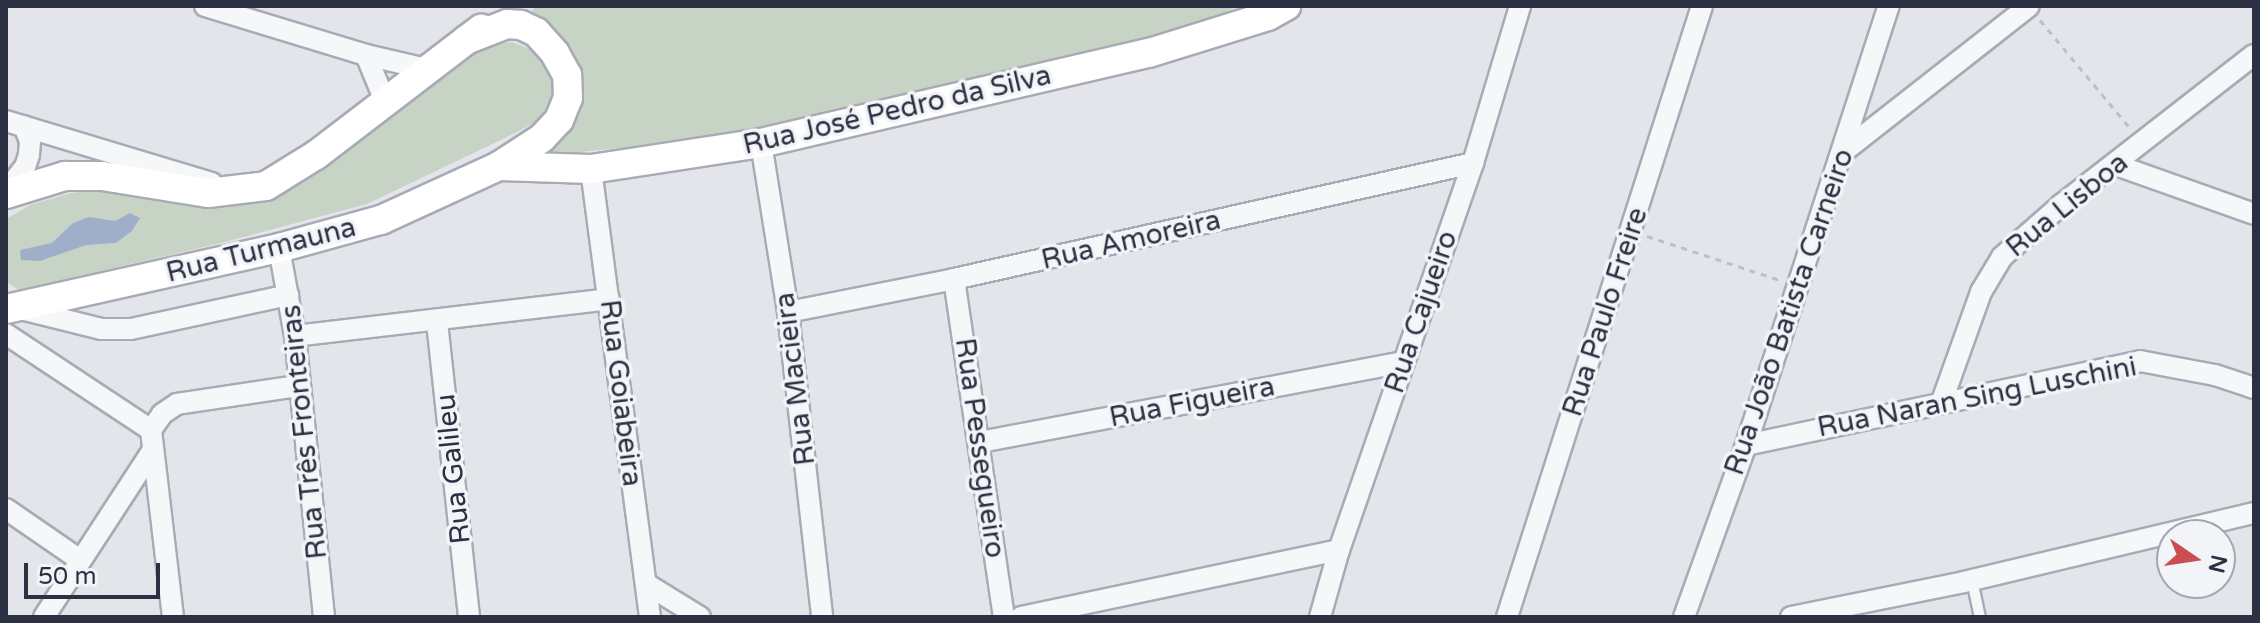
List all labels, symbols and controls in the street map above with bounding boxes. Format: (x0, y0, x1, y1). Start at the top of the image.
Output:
street label: Rua José Pedro da Silva (740, 58, 1054, 162)
street label: Rua João Batista Carneiro (1717, 144, 1861, 480)
street label: Rua Lisboa (1999, 146, 2135, 264)
street label: Rua Amoreira (1038, 203, 1224, 277)
street label: Rua Paulo Freire (1555, 203, 1655, 421)
street label: Rua Turmauna (163, 210, 359, 290)
street label: Rua Cajueiro (1378, 226, 1464, 398)
street label: Rua Macieira (768, 291, 822, 467)
street label: Rua Goiabeira (593, 298, 649, 488)
street label: Rua Três Fronteiras (274, 303, 334, 561)
street label: Rua Pessegueiro (948, 336, 1012, 560)
street label: Rua Naran Sing Luschini (1814, 350, 2140, 444)
street label: Rua Figueira (1106, 370, 1278, 434)
street label: Rua Galileu (428, 392, 478, 546)
north arrow (2156, 519, 2236, 599)
scale bar (28, 547, 164, 597)
text: N (2203, 552, 2232, 575)
text: 50 m (38, 562, 96, 591)

